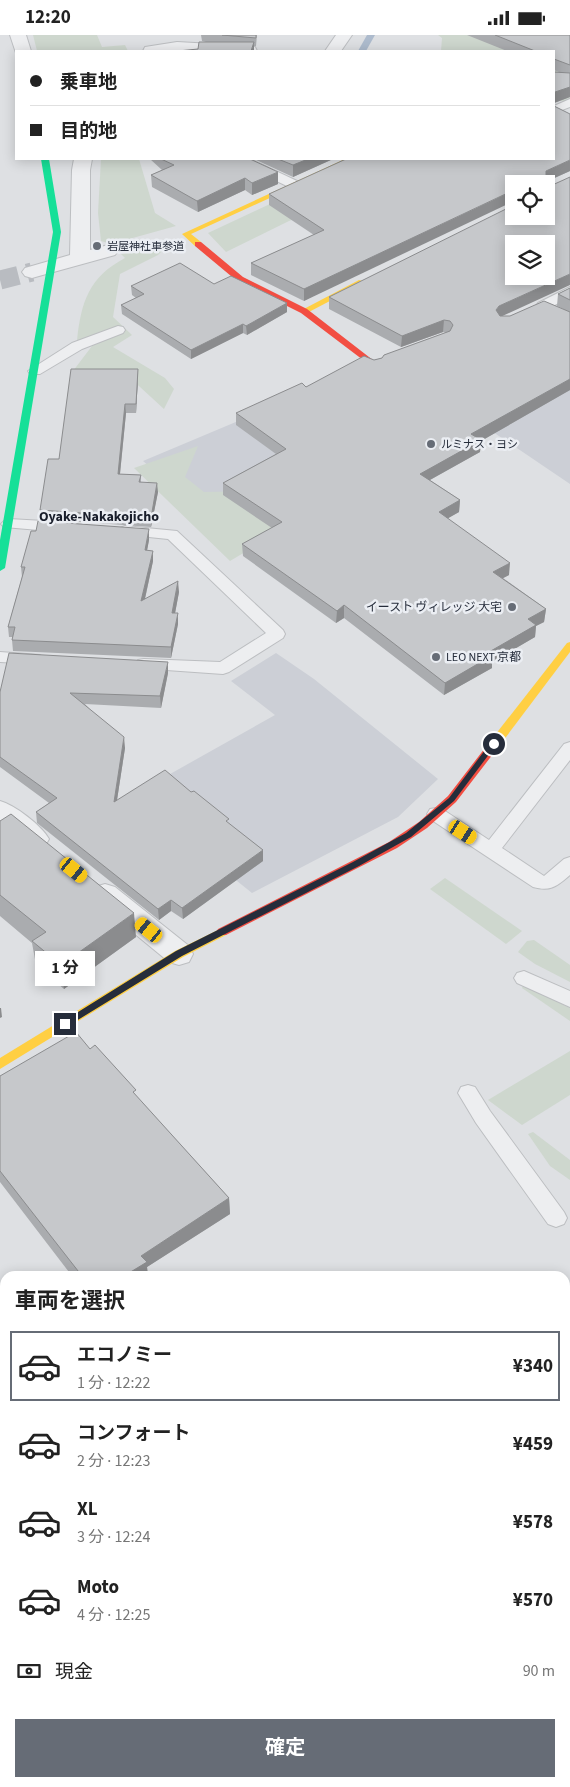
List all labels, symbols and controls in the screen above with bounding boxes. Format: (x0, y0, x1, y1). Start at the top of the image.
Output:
text: 12:20 (25, 4, 71, 31)
text: 乗車地 (60, 69, 117, 96)
text: 目的地 (60, 118, 117, 145)
map controls (505, 175, 555, 285)
button: locate (505, 175, 555, 225)
button: layers (505, 235, 555, 285)
place label: 岩屋神社車参道 (107, 239, 184, 254)
marker: 岩屋神社車参道 (91, 240, 103, 252)
place label: ルミナス・ヨシ (441, 437, 518, 452)
marker: ルミナス・ヨシ (425, 438, 437, 450)
district label: Oyake-Nakakojicho (39, 507, 159, 527)
place label: イースト ヴィレッジ 大宅 (366, 599, 502, 616)
marker: イースト ヴィレッジ 大宅 (506, 601, 518, 613)
place label: LEO NEXT 京都 (446, 649, 521, 666)
marker: LEO NEXT 京都 (430, 651, 442, 663)
route start (483, 733, 505, 755)
car (446, 818, 479, 846)
car (57, 855, 90, 885)
car (132, 915, 165, 945)
callout: 1 分 (35, 951, 95, 987)
text: 1 分 (51, 957, 79, 979)
route end (54, 1013, 76, 1035)
text: 車両を選択 (15, 1285, 125, 1317)
text: エコノミー (77, 1342, 172, 1369)
icon: car (17, 1344, 62, 1389)
text: ¥340 (513, 1353, 553, 1380)
text: 1 分 · 12:22 (77, 1372, 150, 1394)
text: コンフォート (77, 1420, 190, 1447)
icon: car (17, 1422, 62, 1467)
text: ¥459 (513, 1431, 553, 1458)
text: 2 分 · 12:23 (77, 1450, 150, 1472)
text: XL (77, 1496, 98, 1523)
icon: car (17, 1500, 62, 1545)
text: ¥578 (513, 1509, 553, 1536)
text: 3 分 · 12:24 (77, 1526, 150, 1548)
text: Moto (77, 1574, 119, 1601)
icon: car (17, 1578, 62, 1623)
text: ¥570 (513, 1587, 553, 1614)
text: 4 分 · 12:25 (77, 1604, 150, 1626)
icon: cash (15, 1657, 43, 1685)
text: 現金 (55, 1659, 93, 1686)
text: 90 m (523, 1660, 555, 1682)
button: 確定 (15, 1719, 555, 1777)

